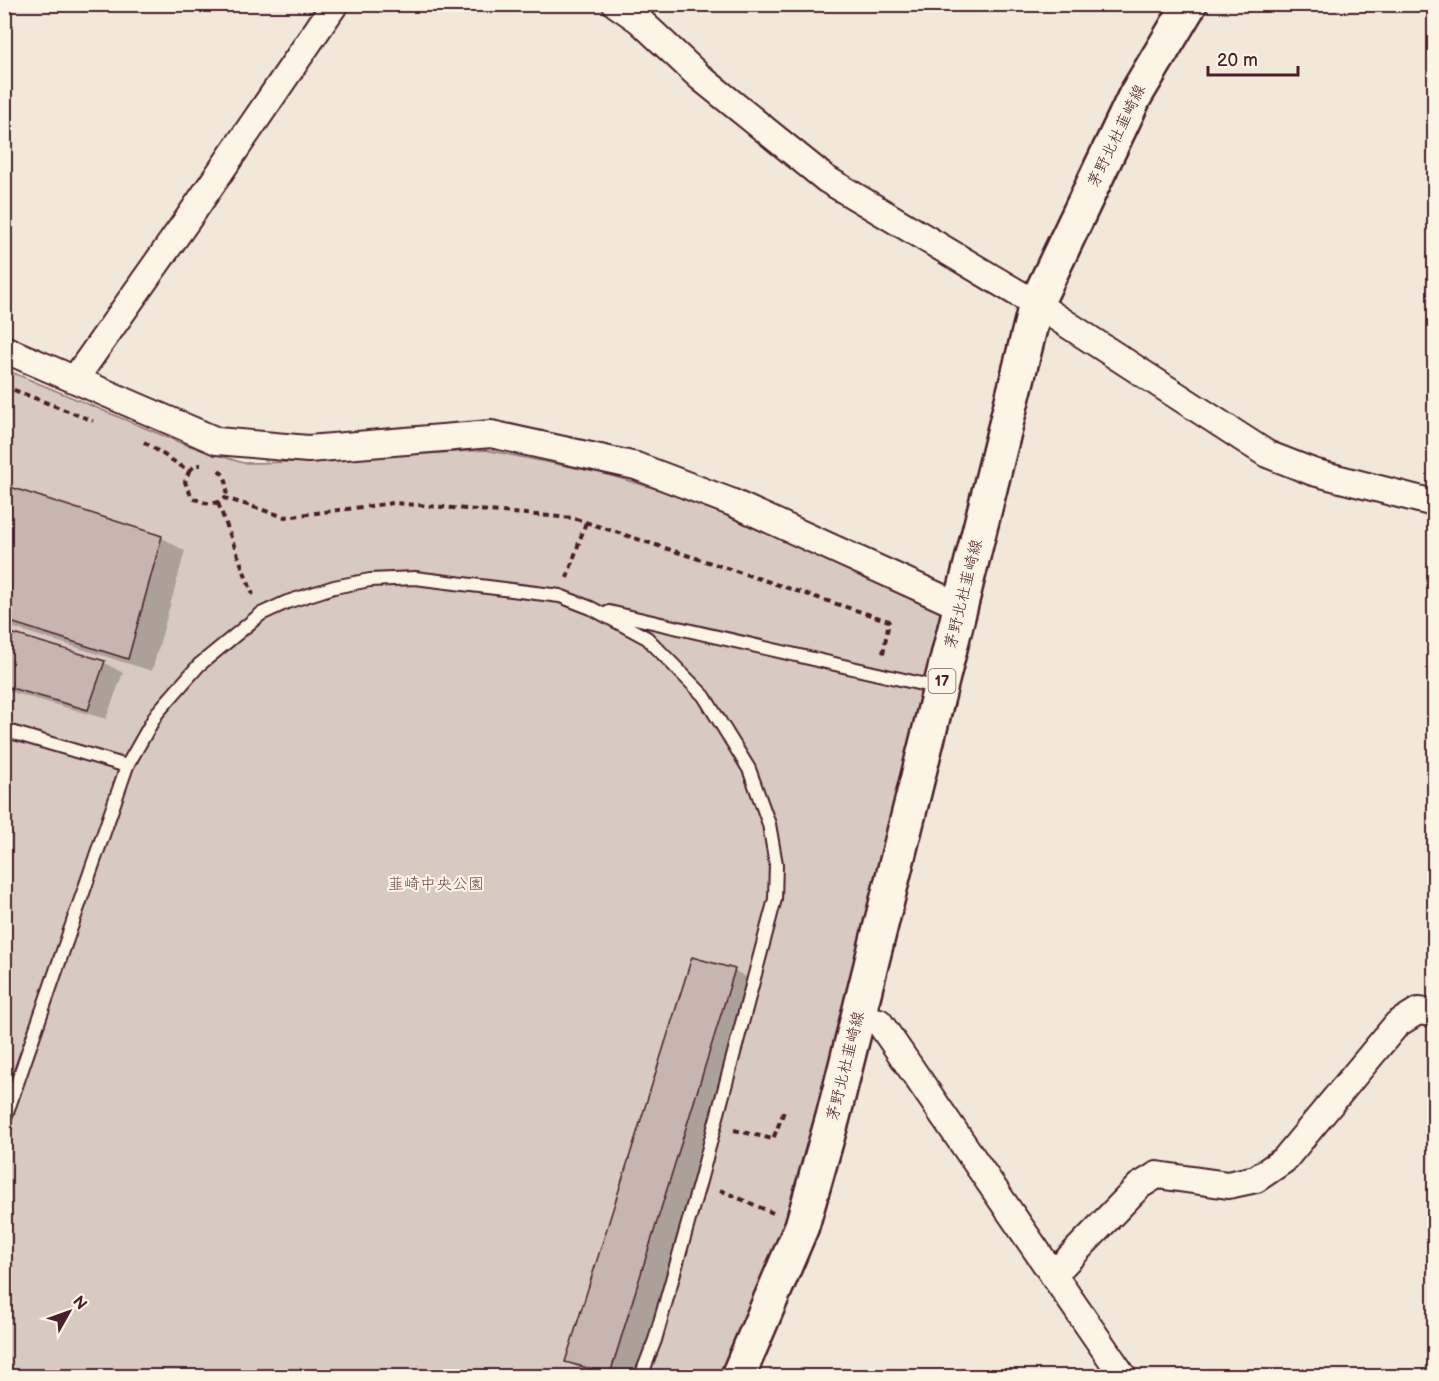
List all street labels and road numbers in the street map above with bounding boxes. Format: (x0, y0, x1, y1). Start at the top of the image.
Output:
street label: 茅野北杜韮崎線 (1084, 81, 1150, 191)
street label: 茅野北杜韮崎線 (941, 537, 987, 651)
road number: 17 (928, 669, 956, 693)
street label: 茅野北杜韮崎線 (823, 1009, 869, 1123)

